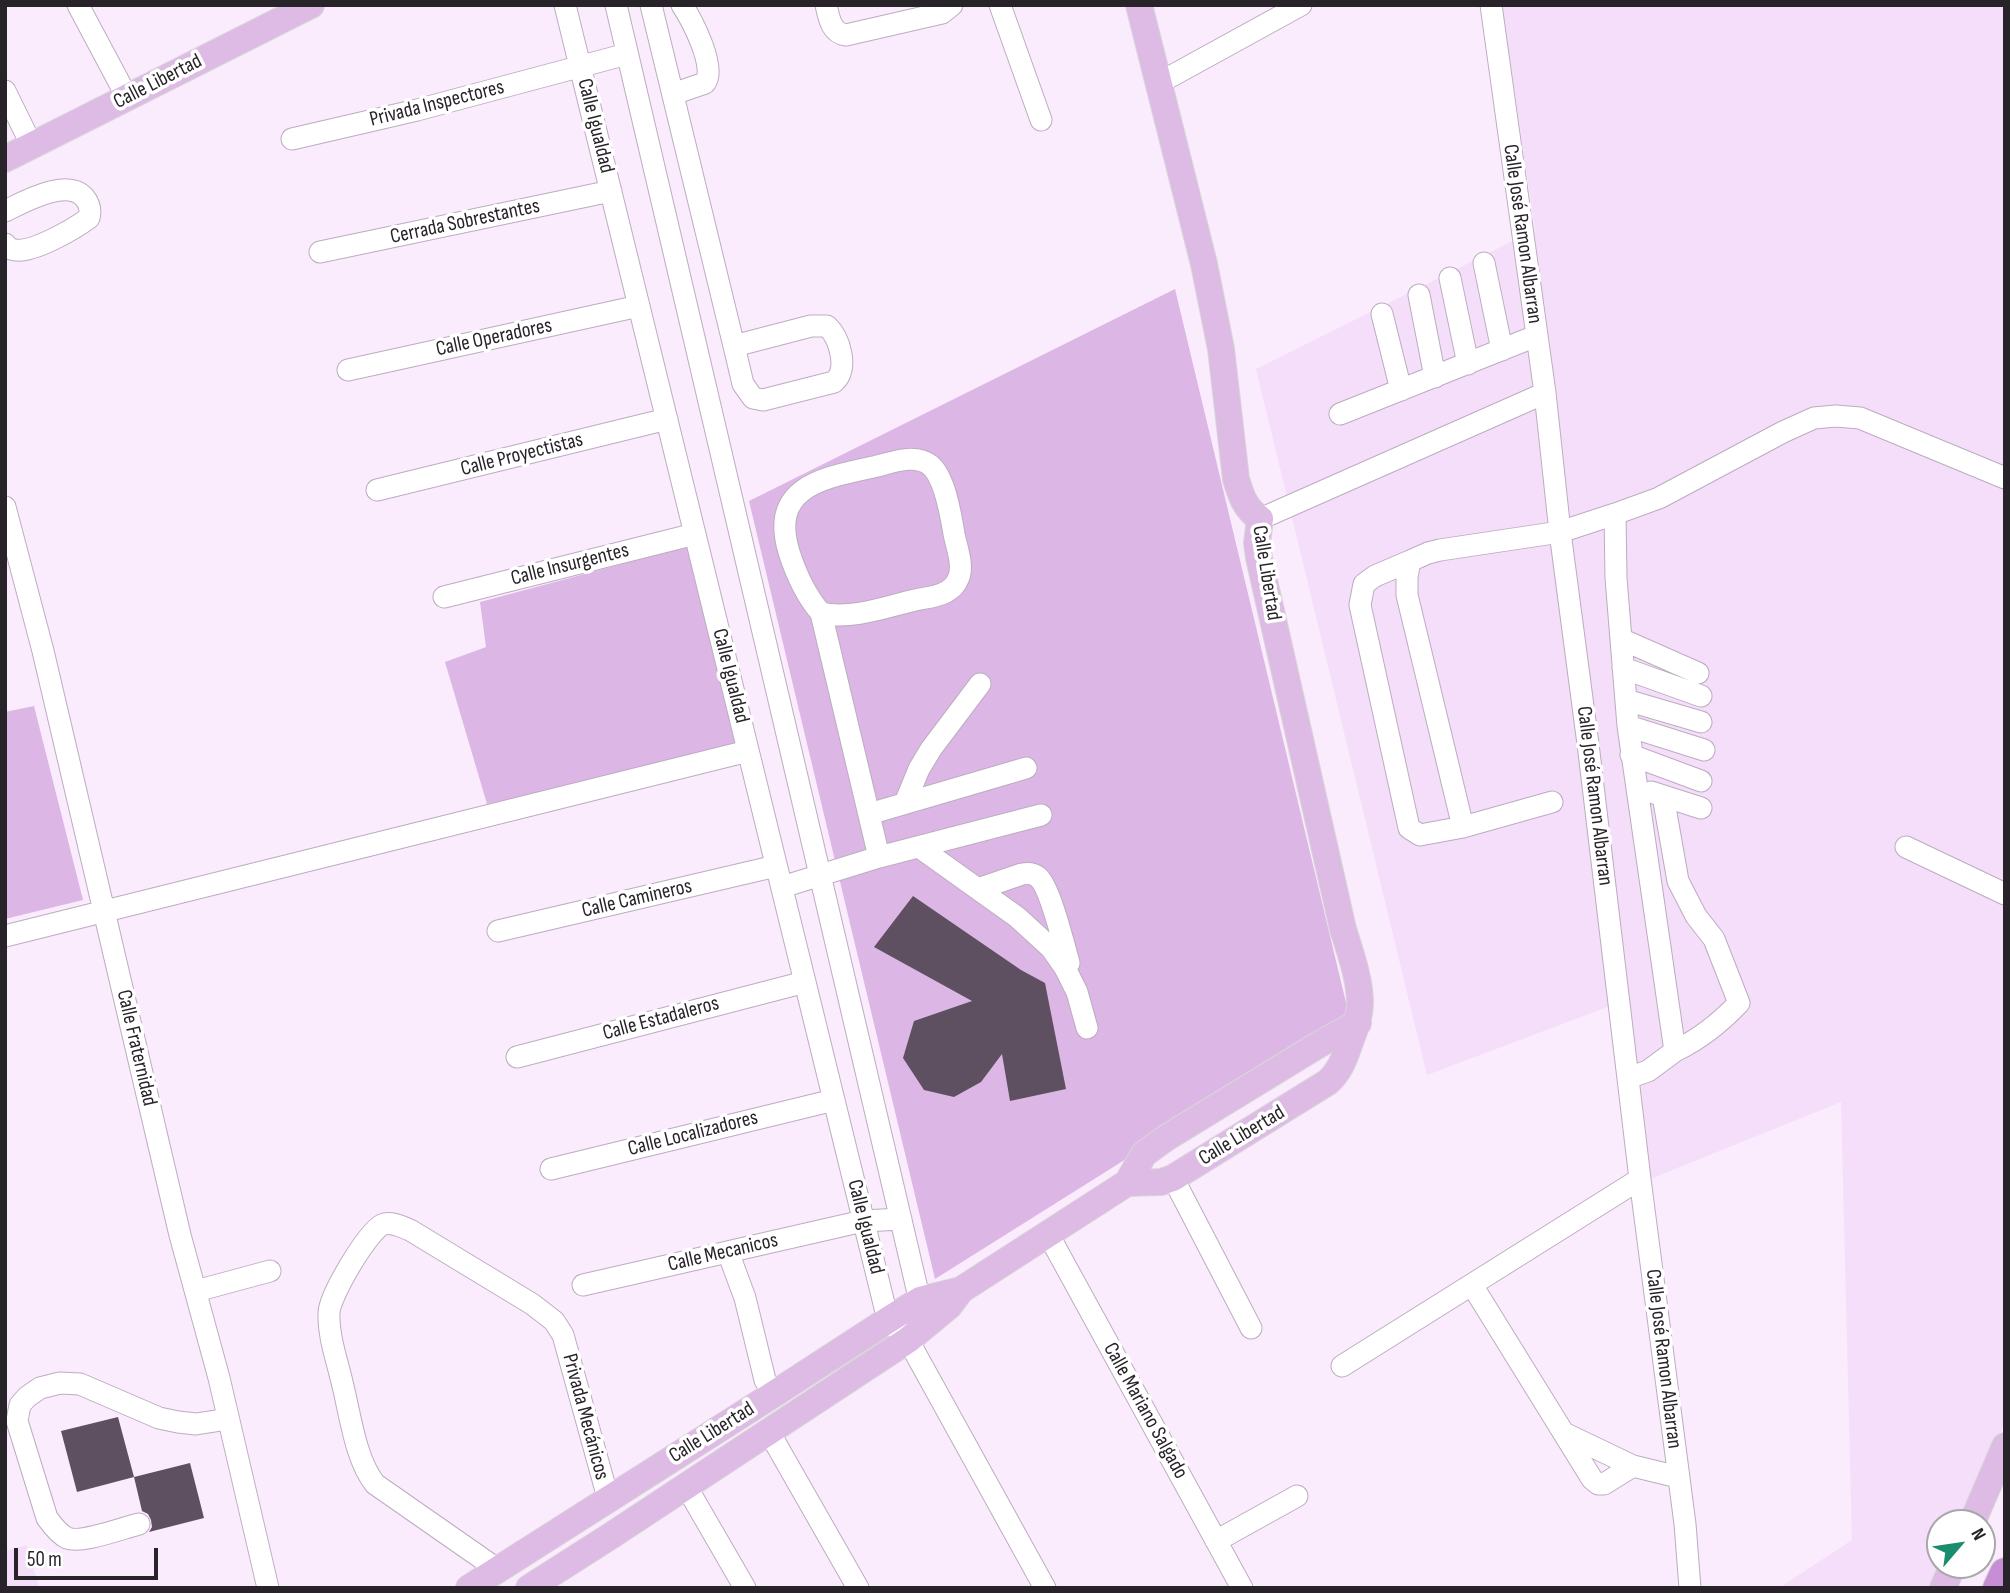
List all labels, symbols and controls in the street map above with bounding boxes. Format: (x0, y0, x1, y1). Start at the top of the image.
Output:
street label: Calle Libertad (110, 49, 206, 115)
street label: Privada Inspectores (367, 75, 507, 133)
street label: Calle Igualdad (571, 76, 619, 176)
street label: Calle José Ramon Albarran (1497, 143, 1547, 325)
street label: Cerrada Sobrestantes (388, 194, 542, 250)
street label: Calle Operadores (434, 313, 554, 363)
street label: Calle Proyectistas (458, 428, 586, 482)
street label: Calle Libertad (1246, 524, 1286, 622)
street label: Calle Insurgentes (508, 538, 632, 592)
street label: Calle Igualdad (706, 626, 754, 726)
street label: Calle José Ramon Albarran (1570, 705, 1618, 887)
street label: Calle Camineros (580, 874, 694, 924)
street label: Calle Fraternidad (110, 987, 162, 1109)
street label: Calle Estadaleros (600, 991, 722, 1047)
street label: Calle Libertad (1194, 1101, 1290, 1171)
street label: Calle Localizadores (625, 1106, 761, 1162)
street label: Calle Igualdad (841, 1177, 889, 1277)
street label: Calle Mecanicos (666, 1228, 780, 1278)
street label: Calle José Ramon Albarran (1639, 1268, 1687, 1450)
street label: Calle Mariano Salgado (1097, 1339, 1193, 1483)
street label: Privada Mecánicos (556, 1351, 614, 1483)
street label: Calle Libertad (665, 1397, 759, 1469)
north arrow (1926, 1509, 1996, 1579)
text: N (1966, 1525, 1991, 1545)
scale bar (18, 1534, 161, 1578)
text: 50 m (27, 1547, 62, 1572)

